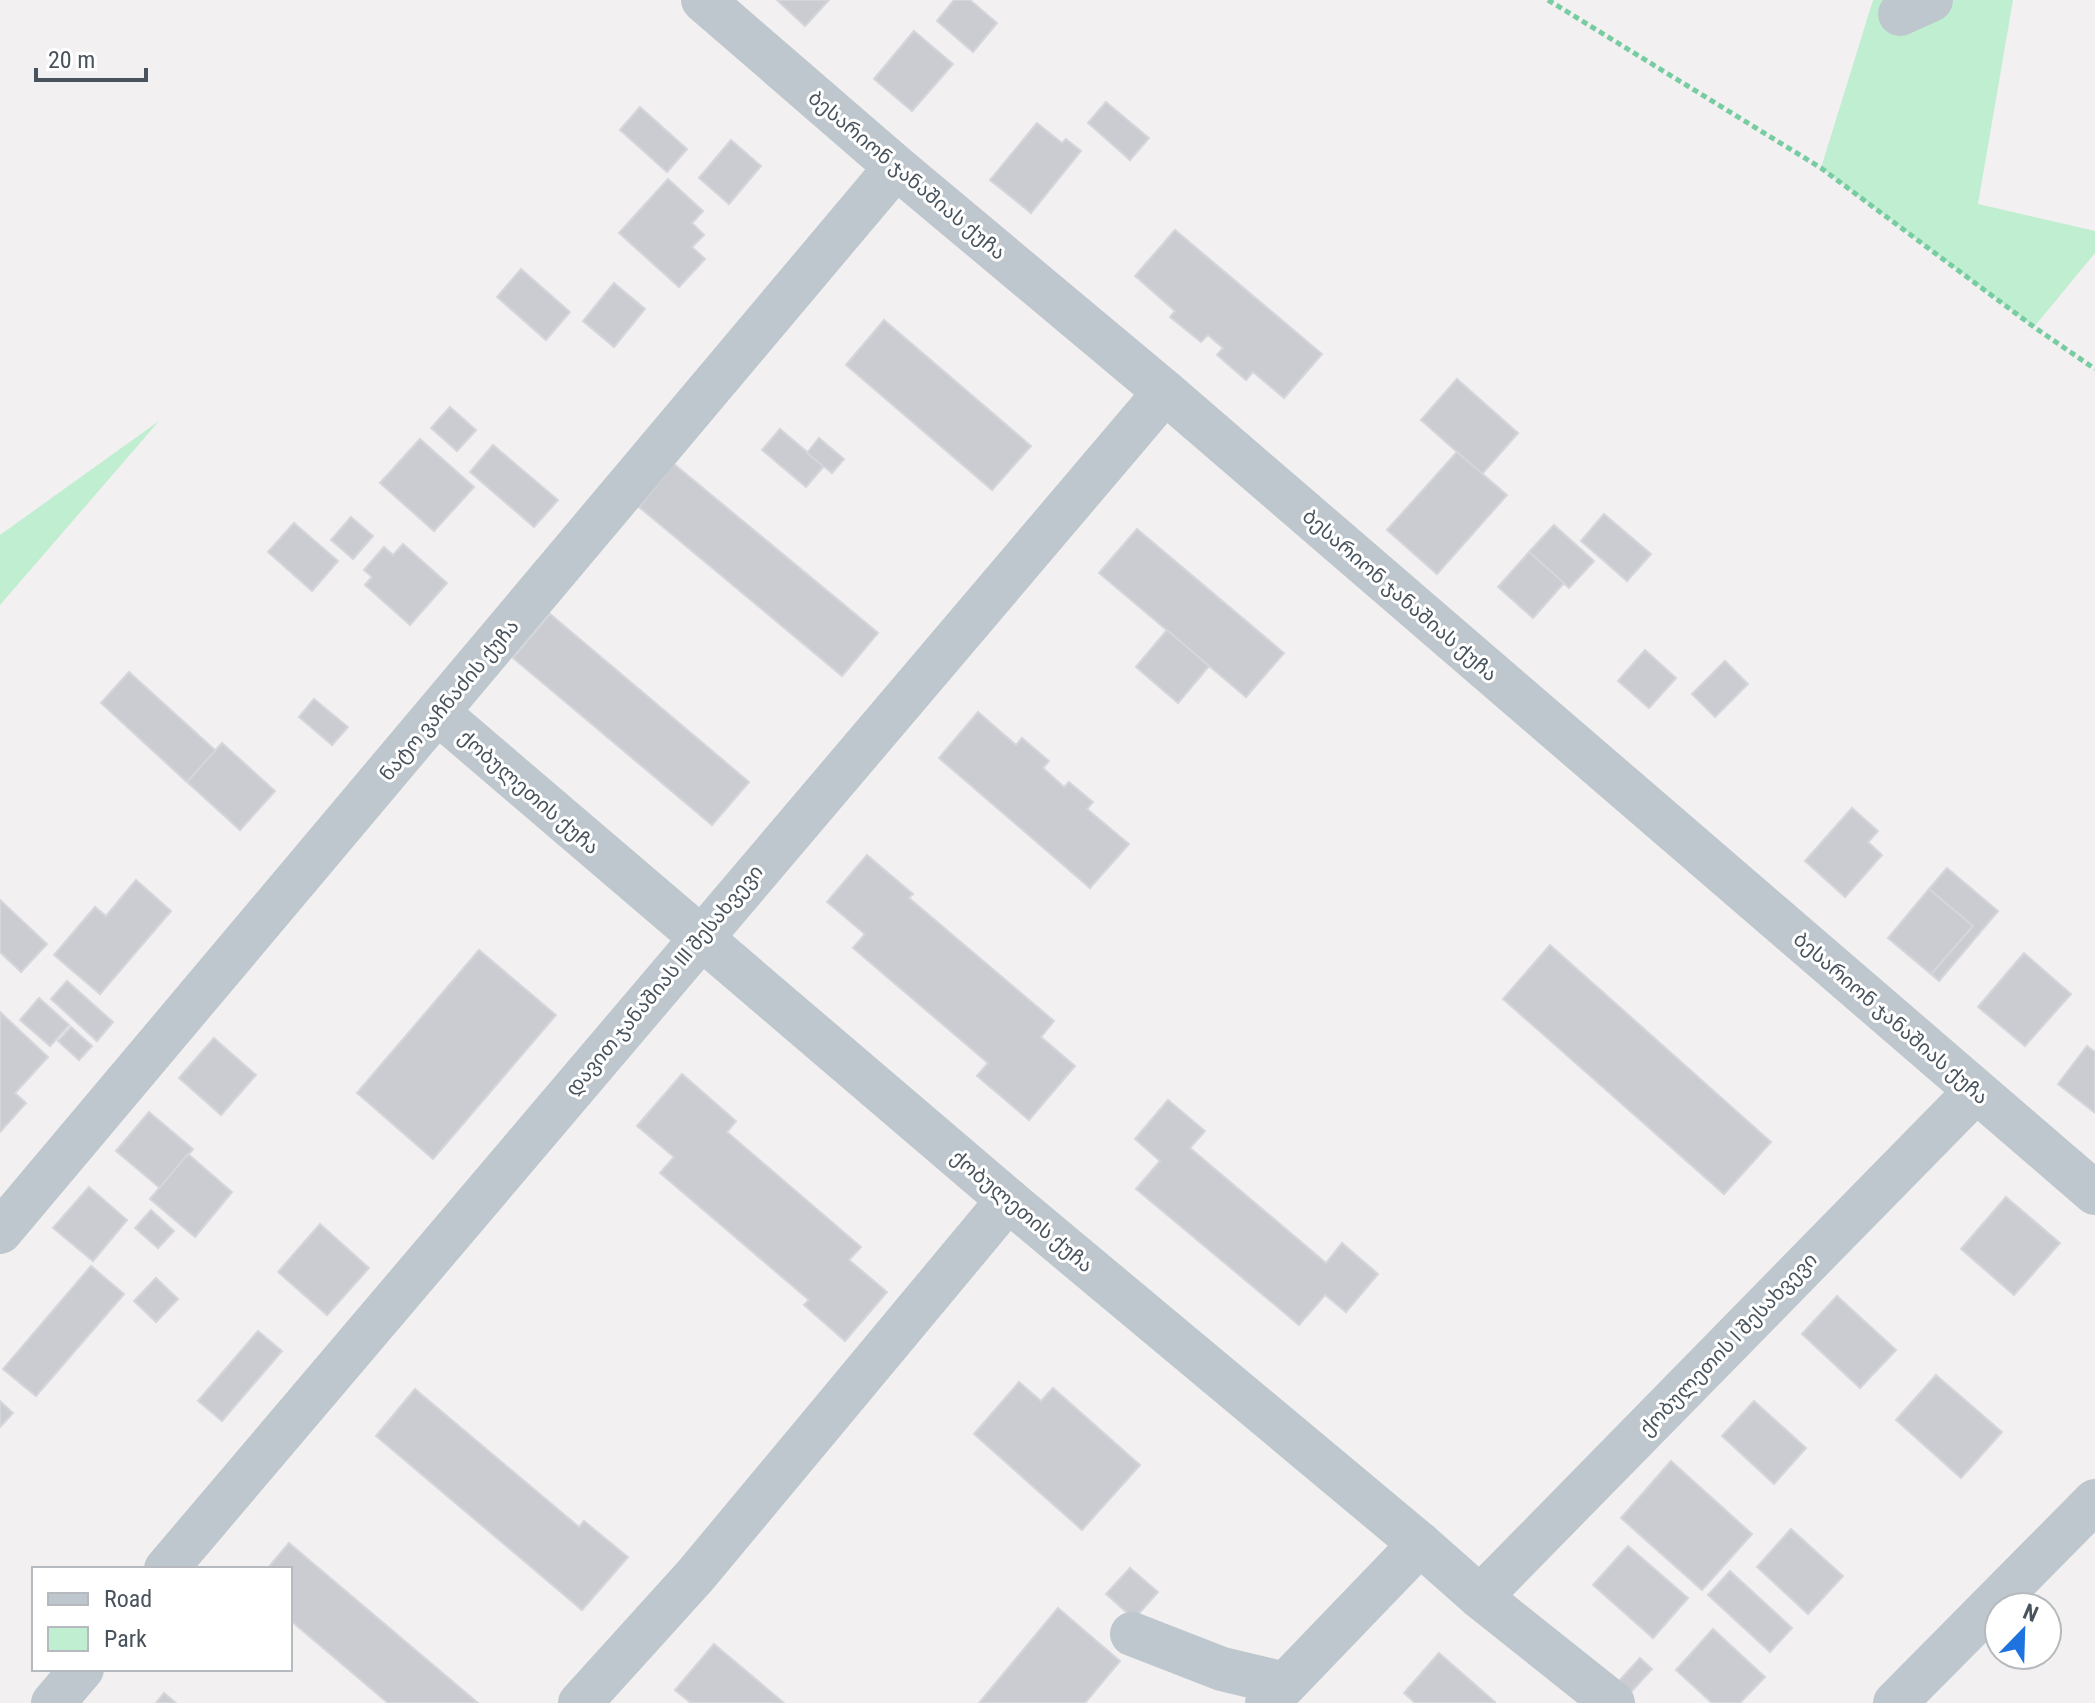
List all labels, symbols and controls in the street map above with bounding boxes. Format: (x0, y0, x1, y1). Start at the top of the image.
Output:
scale bar (36, 32, 146, 82)
text: 20 m (48, 46, 95, 74)
street label: ბესარიონ ჯანაშიას ქუჩა (803, 85, 1011, 265)
street label: ბესარიონ ჯანაშიას ქუჩა (1298, 504, 1502, 686)
street label: ნატო ვაჩნაძის ქუჩა (374, 614, 524, 786)
street label: ქობულეთის ქუჩა (453, 725, 604, 860)
street label: დავით ჯანაშიას III შესახვევი (560, 860, 768, 1101)
street label: ბესარიონ ჯანაშიას ქუჩა (1789, 927, 1993, 1109)
street label: ქობულეთის ქუჩა (946, 1145, 1098, 1278)
street label: ქობულეთის I შესახვევი (1634, 1248, 1822, 1441)
legend (32, 1567, 292, 1671)
text: Road (104, 1585, 152, 1613)
north arrow (1983, 1591, 2063, 1671)
text: N (2020, 1599, 2042, 1627)
text: Park (104, 1625, 147, 1653)

